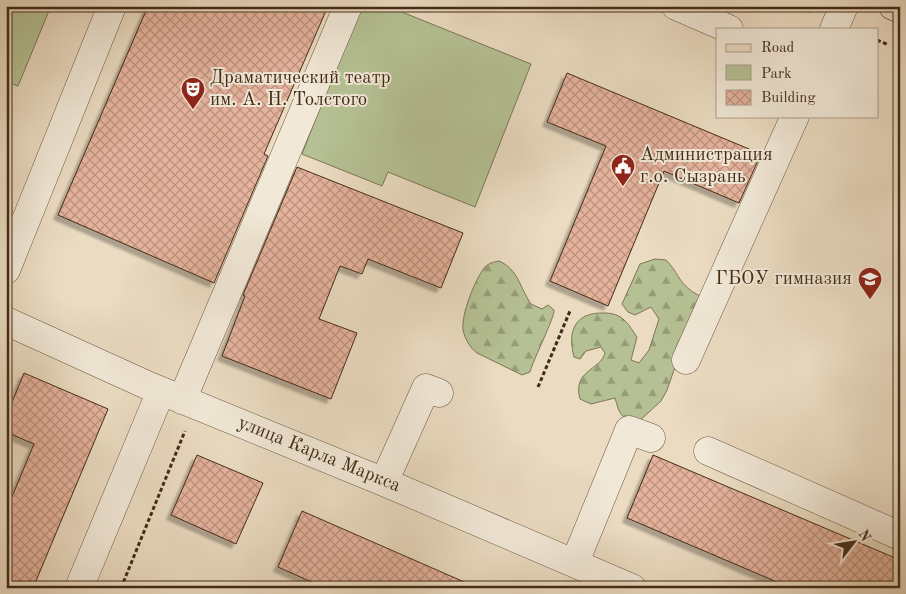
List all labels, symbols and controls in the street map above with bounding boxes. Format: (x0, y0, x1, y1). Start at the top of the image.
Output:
legend (716, 28, 878, 118)
text: Road (761, 41, 795, 56)
text: Park (761, 67, 792, 82)
place label: Драматический театр им. А. Н. Толстого (210, 69, 391, 110)
theatre icon: Драматический театр им. А. Н. Толстого (180, 76, 206, 110)
text: Building (761, 91, 816, 106)
place label: Администрация г.о. Сызрань (640, 146, 773, 187)
public building icon: Администрация г.о. Сызрань (610, 153, 636, 187)
school or university icon: ГБОУ гимназия (857, 266, 883, 300)
place label: ГБОУ гимназия (715, 270, 852, 289)
street label: улица Карла Маркса (235, 414, 404, 497)
north arrow (828, 516, 878, 566)
text: N (856, 528, 873, 544)

